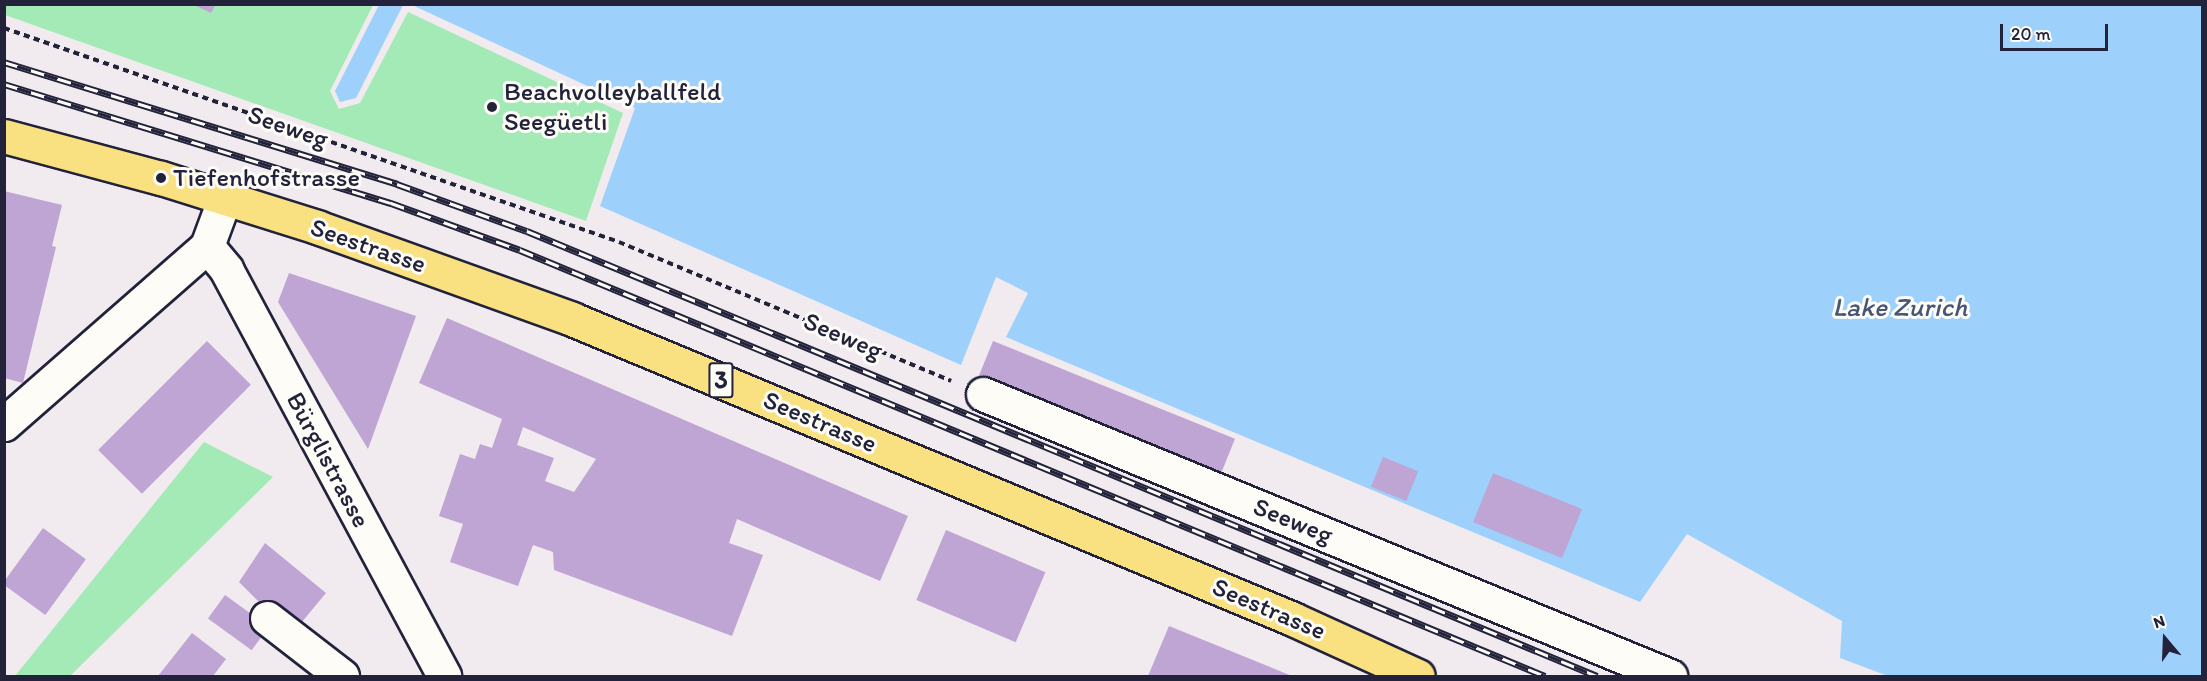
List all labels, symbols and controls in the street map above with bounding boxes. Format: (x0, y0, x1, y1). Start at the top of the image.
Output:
scale bar (2003, 12, 2111, 50)
text: 20 m (2011, 23, 2051, 45)
place label: Beachvolleyballfeld Seegüetli (504, 76, 721, 138)
street label: Seeweg (244, 99, 332, 155)
marker: Beachvolleyballfeld Seegüetli (485, 100, 499, 114)
place label: Tiefenhofstrasse (173, 162, 360, 194)
marker: Tiefenhofstrasse (154, 171, 168, 185)
street label: Seestrasse (306, 212, 430, 280)
water label: Lake Zurich (1832, 291, 1968, 323)
street label: Seeweg (799, 305, 887, 367)
road number: 3 (708, 359, 734, 401)
street label: Seestrasse (759, 384, 881, 460)
street label: Bürglistrasse (279, 387, 377, 533)
street label: Seeweg (1249, 491, 1337, 551)
street label: Seestrasse (1208, 571, 1330, 647)
north arrow (2135, 609, 2195, 669)
text: N (2151, 611, 2167, 632)

